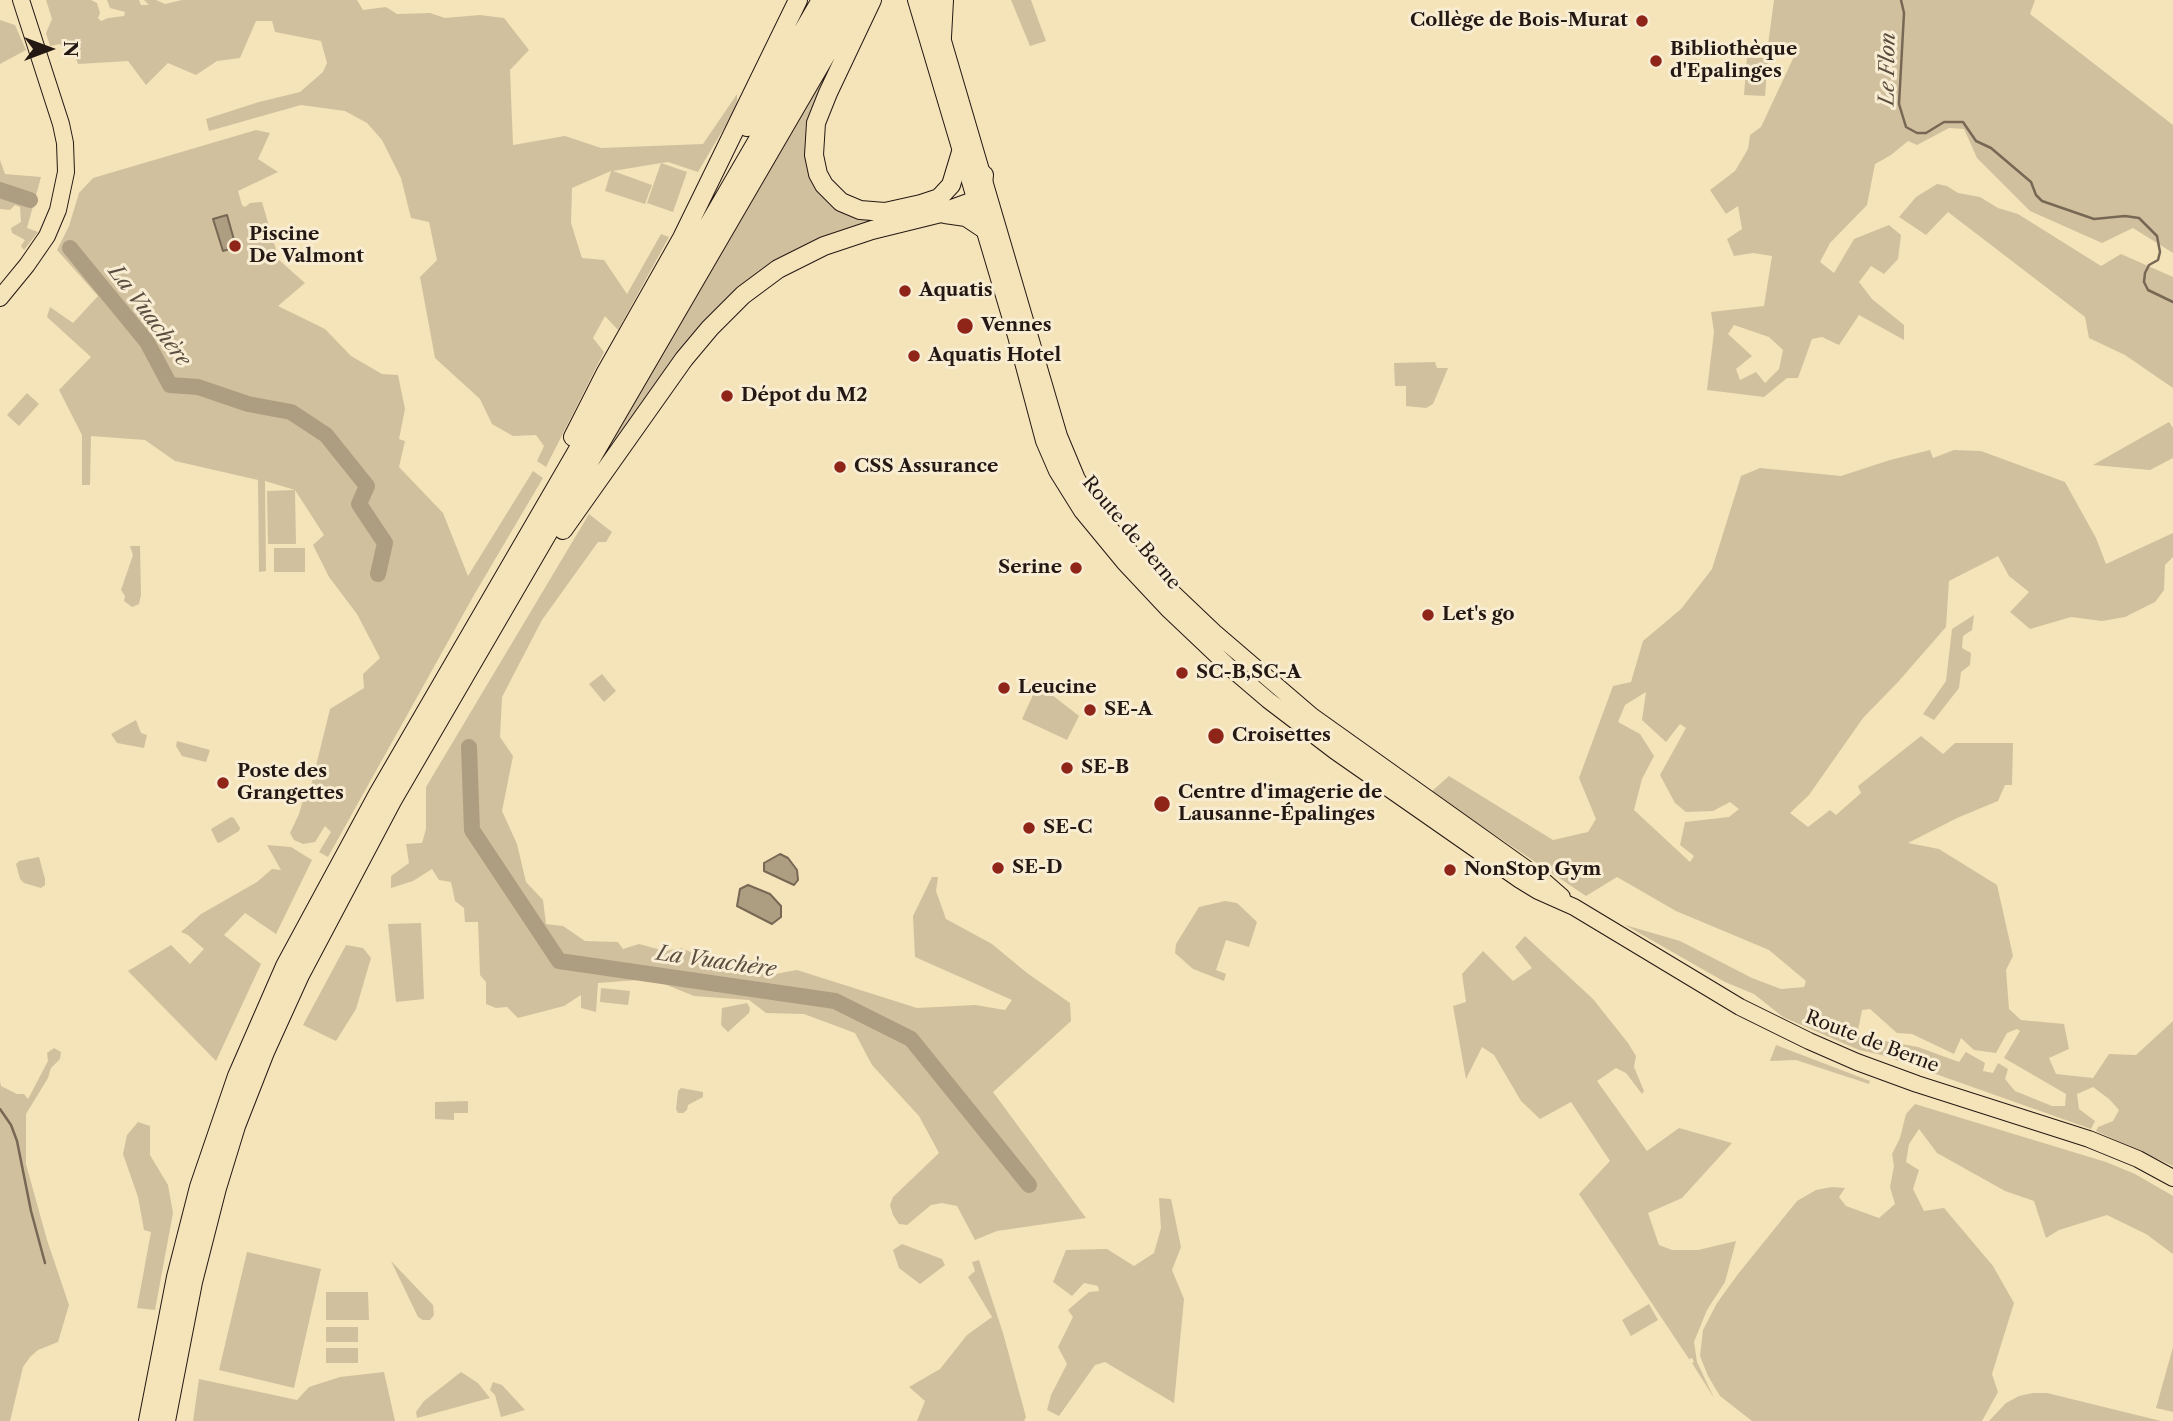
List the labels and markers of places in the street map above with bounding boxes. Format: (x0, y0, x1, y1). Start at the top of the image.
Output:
place label: Collège de Bois-Murat (1410, 10, 1628, 32)
marker: Collège de Bois-Murat (1634, 13, 1650, 29)
place label: Bibliothèque d'Epalinges (1670, 39, 1797, 83)
marker: Bibliothèque d'Epalinges (1648, 53, 1664, 69)
place label: Piscine De Valmont (249, 224, 364, 268)
marker: Piscine De Valmont (227, 238, 243, 254)
place label: Aquatis (919, 280, 993, 302)
marker: Aquatis (897, 283, 913, 299)
place label: Vennes (981, 315, 1051, 337)
marker: Vennes (955, 316, 975, 336)
place label: Aquatis Hotel (928, 345, 1061, 367)
marker: Aquatis Hotel (906, 348, 922, 364)
place label: Dépot du M2 (741, 385, 867, 407)
marker: Dépot du M2 (719, 388, 735, 404)
place label: CSS Assurance (854, 456, 998, 478)
marker: CSS Assurance (832, 459, 848, 475)
place label: Serine (998, 557, 1062, 579)
marker: Serine (1068, 560, 1084, 576)
place label: Let's go (1442, 604, 1515, 626)
marker: Let's go (1420, 607, 1436, 623)
place label: SC-B,SC-A (1196, 662, 1301, 684)
marker: SC-B,SC-A (1174, 665, 1190, 681)
place label: Leucine (1018, 677, 1097, 699)
marker: Leucine (996, 680, 1012, 696)
place label: SE-A (1104, 699, 1153, 721)
marker: SE-A (1082, 702, 1098, 718)
place label: Croisettes (1232, 725, 1331, 747)
marker: Croisettes (1206, 726, 1226, 746)
place label: SE-B (1081, 757, 1129, 779)
marker: SE-B (1059, 760, 1075, 776)
place label: Poste des Grangettes (237, 761, 344, 805)
marker: Poste des Grangettes (215, 775, 231, 791)
place label: Centre d'imagerie de Lausanne-Épalinges (1178, 782, 1382, 826)
marker: Centre d'imagerie de Lausanne-Épalinges (1152, 794, 1172, 814)
place label: SE-C (1043, 817, 1093, 839)
marker: SE-C (1021, 820, 1037, 836)
place label: SE-D (1012, 857, 1063, 879)
place label: NonStop Gym (1464, 859, 1601, 881)
marker: SE-D (990, 860, 1006, 876)
marker: NonStop Gym (1442, 862, 1458, 878)

